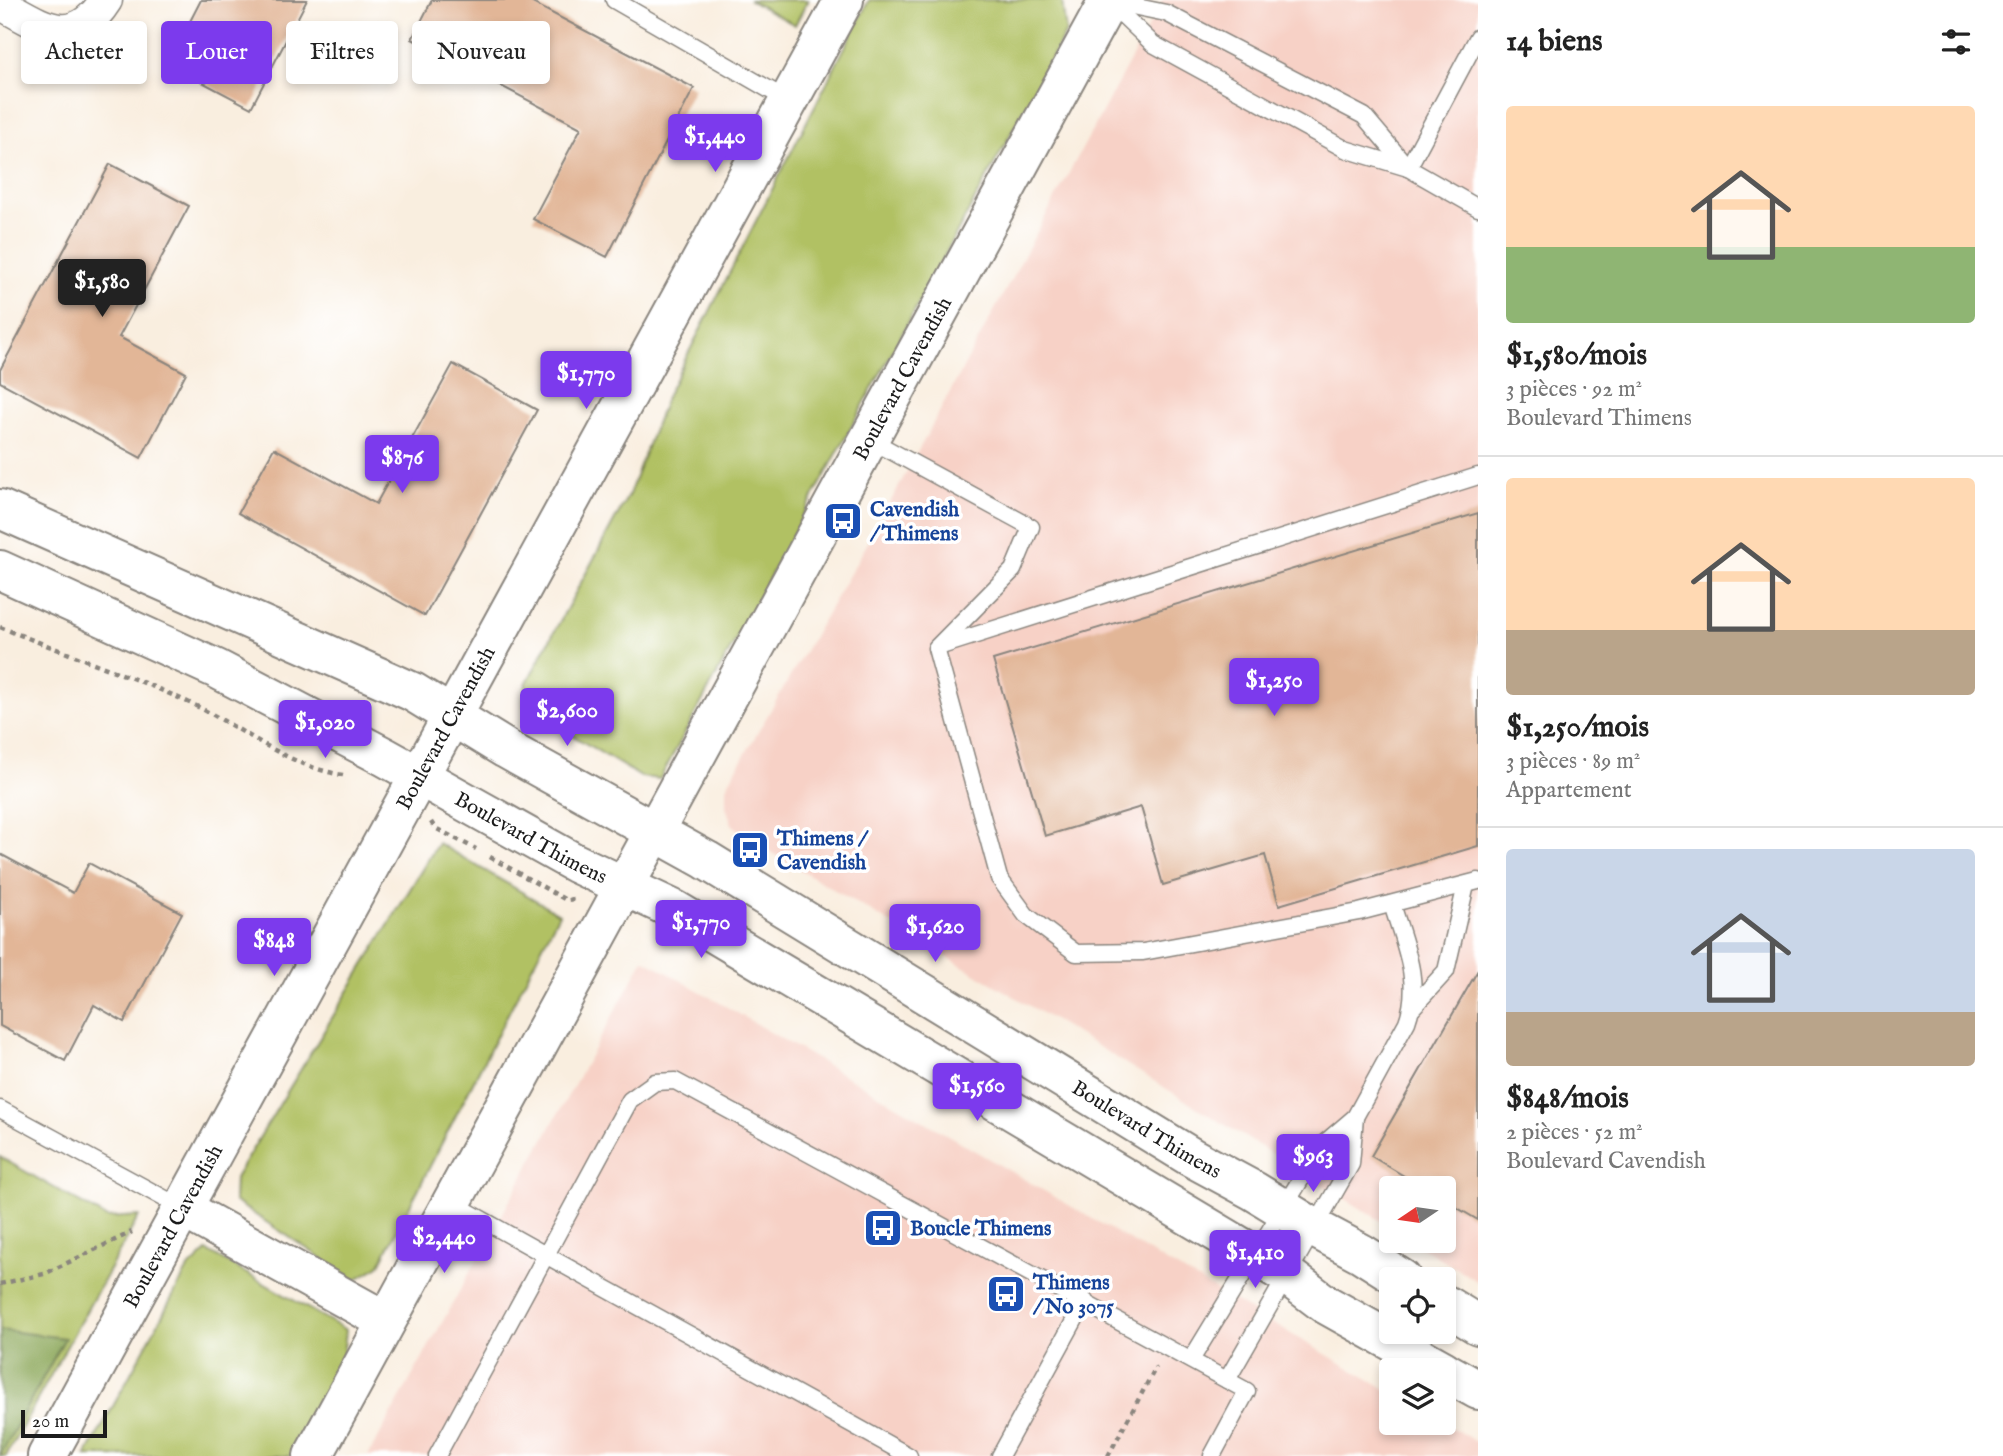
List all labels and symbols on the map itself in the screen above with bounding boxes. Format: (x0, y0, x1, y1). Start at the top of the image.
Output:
pin: $1,440 (658, 114, 772, 174)
pin: $1,580 (45, 260, 159, 319)
street label: Boulevard Cavendish (848, 293, 959, 466)
pin: $1,770 (529, 352, 643, 411)
pin: $876 (361, 435, 443, 495)
place label: Cavendish / Thimens (869, 497, 960, 548)
bus stop icon: Cavendish / Thimens (822, 500, 864, 542)
street label: Boulevard Cavendish (391, 642, 503, 815)
pin: $1,250 (1217, 658, 1331, 718)
pin: $2,600 (510, 688, 624, 748)
pin: $1,020 (268, 700, 382, 760)
street label: Boulevard Thimens (449, 786, 611, 891)
place label: Thimens / Cavendish (776, 826, 869, 877)
bus stop icon: Thimens / Cavendish (729, 829, 771, 871)
pin: $1,770 (644, 900, 758, 960)
pin: $1,620 (878, 904, 992, 964)
pin: $848 (233, 918, 315, 978)
pin: $1,560 (920, 1064, 1034, 1123)
street label: Boulevard Thimens (1066, 1075, 1225, 1186)
pin: $963 (1272, 1134, 1354, 1194)
street label: Boulevard Cavendish (118, 1140, 230, 1313)
north arrow (1379, 1176, 1456, 1253)
bus stop icon: Boucle Thimens (862, 1207, 904, 1249)
pin: $2,440 (387, 1216, 501, 1275)
place label: Boucle Thimens (910, 1216, 1051, 1243)
pin: $1,410 (1198, 1230, 1312, 1290)
place label: Thimens / No 3075 (1032, 1270, 1114, 1321)
bus stop icon: Thimens / No 3075 (985, 1273, 1027, 1315)
scale bar (21, 1407, 107, 1439)

